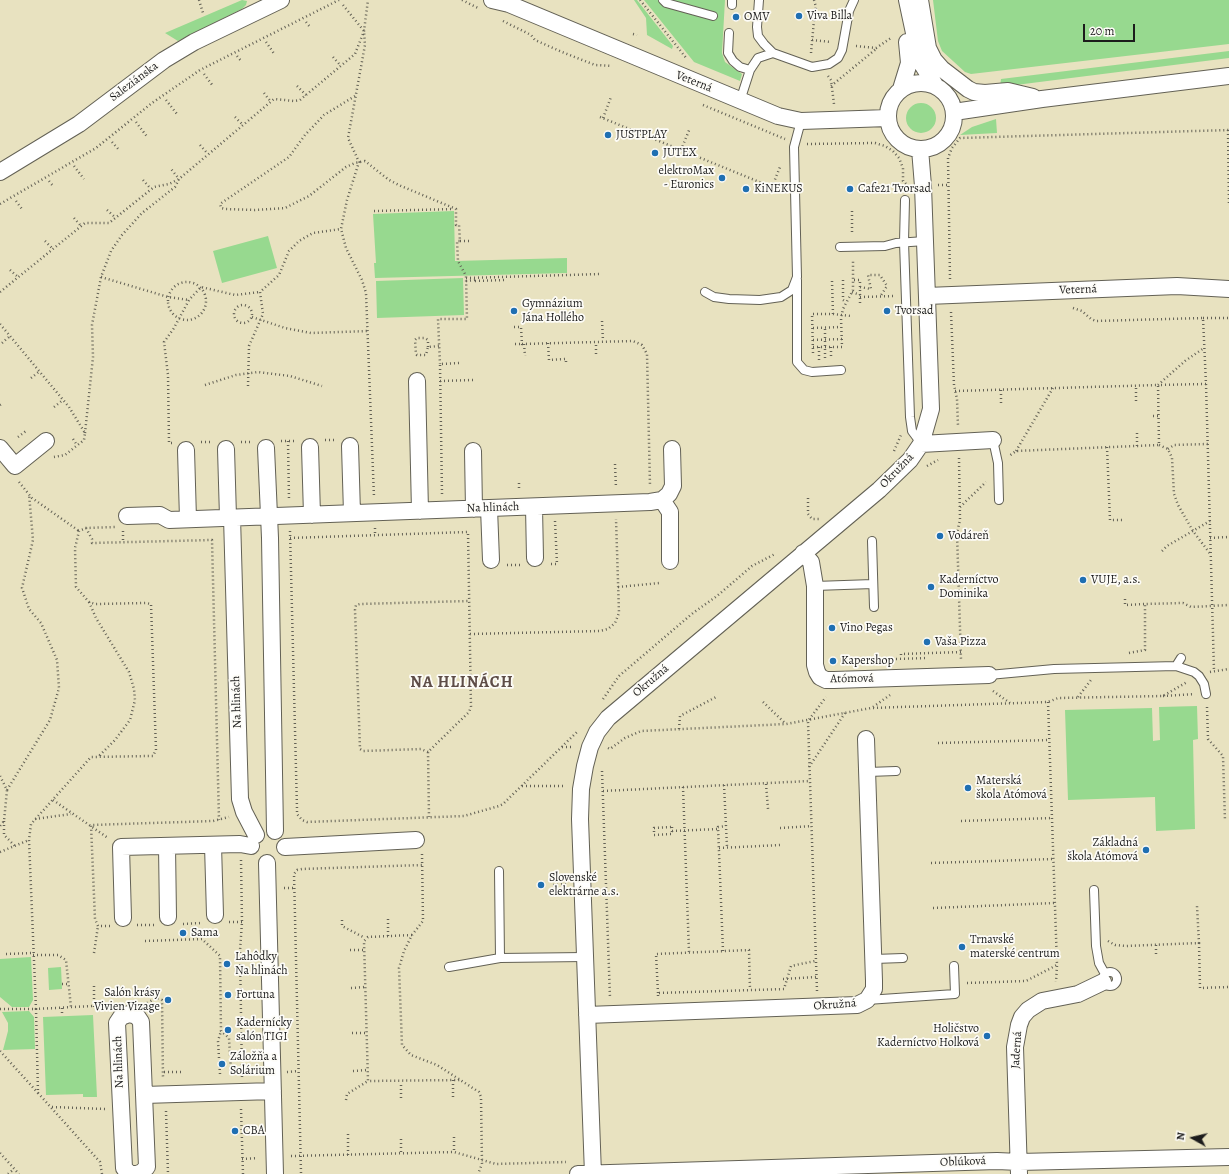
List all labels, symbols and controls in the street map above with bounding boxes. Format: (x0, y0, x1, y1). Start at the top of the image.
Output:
place label: Viva Billa (807, 9, 852, 23)
place label: OMV (744, 10, 770, 24)
marker: Viva Billa (794, 11, 804, 21)
marker: OMV (731, 12, 741, 22)
scale bar (1085, 16, 1137, 42)
text: 20 m (1090, 23, 1114, 39)
street label: Saleziánska (107, 59, 161, 105)
street label: Veterná (674, 68, 714, 96)
place label: JUSTPLAY (616, 128, 667, 142)
marker: JUSTPLAY (603, 130, 613, 140)
place label: JUTEX (663, 146, 697, 160)
marker: JUTEX (650, 148, 660, 158)
place label: elektroMax - Euronics (659, 164, 714, 192)
marker: elektroMax - Euronics (717, 173, 727, 183)
place label: KiNEKUS (754, 182, 803, 196)
place label: Cafe21 Tvorsad (858, 182, 931, 196)
marker: KiNEKUS (741, 184, 751, 194)
marker: Cafe21 Tvorsad (845, 184, 855, 194)
street label: Veterná (1059, 282, 1097, 298)
place label: Gymnázium Jána Hollého (522, 297, 584, 325)
place label: Tvorsad (895, 304, 934, 318)
marker: Gymnázium Jána Hollého (509, 306, 519, 316)
marker: Tvorsad (882, 306, 892, 316)
street label: Okružná (877, 451, 917, 491)
street label: Na hlinách (466, 500, 520, 516)
place label: Vodáreň (948, 529, 989, 543)
marker: Vodáreň (935, 531, 945, 541)
place label: Kaderníctvo Dominika (939, 573, 999, 601)
place label: VUJE, a.s. (1091, 573, 1141, 587)
marker: VUJE, a.s. (1078, 575, 1088, 585)
marker: Kaderníctvo Dominika (926, 582, 936, 592)
place label: Vino Pegas (840, 621, 893, 635)
marker: Vino Pegas (827, 623, 837, 633)
place label: Vaša Pizza (935, 635, 986, 649)
marker: Vaša Pizza (922, 637, 932, 647)
place label: Kapershop (841, 654, 894, 668)
marker: Kapershop (828, 656, 838, 666)
street label: Okružná (630, 662, 672, 700)
street label: Atómová (830, 671, 874, 687)
district label: NA HLINÁCH (410, 673, 514, 693)
street label: Na hlinách (229, 675, 245, 729)
place label: Materská škola Atómová (976, 774, 1047, 802)
marker: Materská škola Atómová (963, 783, 973, 793)
place label: Základná škola Atómová (1067, 836, 1138, 864)
marker: Základná škola Atómová (1141, 845, 1151, 855)
place label: Slovenské elektrárne a.s. (549, 871, 619, 899)
marker: Slovenské elektrárne a.s. (536, 880, 546, 890)
place label: Sama (191, 926, 218, 940)
marker: Sama (178, 928, 188, 938)
place label: Trnavské materské centrum (970, 933, 1060, 961)
marker: Trnavské materské centrum (957, 942, 967, 952)
place label: Lahôdky Na hlinách (235, 950, 288, 978)
marker: Lahôdky Na hlinách (222, 959, 232, 969)
place label: Salón krásy Vivien Vizage (94, 986, 160, 1014)
place label: Fortuna (236, 988, 275, 1002)
marker: Fortuna (223, 990, 233, 1000)
marker: Salón krásy Vivien Vizage (163, 995, 173, 1005)
street label: Okružná (813, 996, 857, 1014)
place label: Kadernícky salón TIGI (236, 1016, 292, 1044)
place label: Holičstvo Kaderníctvo Holková (877, 1022, 979, 1050)
marker: Kadernícky salón TIGI (223, 1025, 233, 1035)
marker: Holičstvo Kaderníctvo Holková (982, 1031, 992, 1041)
street label: Jaderná (1009, 1031, 1025, 1069)
street label: Na hlinách (111, 1035, 127, 1089)
place label: Záložňa a Solárium (230, 1050, 277, 1078)
marker: Záložňa a Solárium (217, 1059, 227, 1069)
north arrow (1173, 1118, 1213, 1158)
place label: CBA (243, 1124, 265, 1138)
marker: CBA (230, 1126, 240, 1136)
text: N (1173, 1131, 1189, 1141)
street label: Oblúková (940, 1154, 986, 1170)

